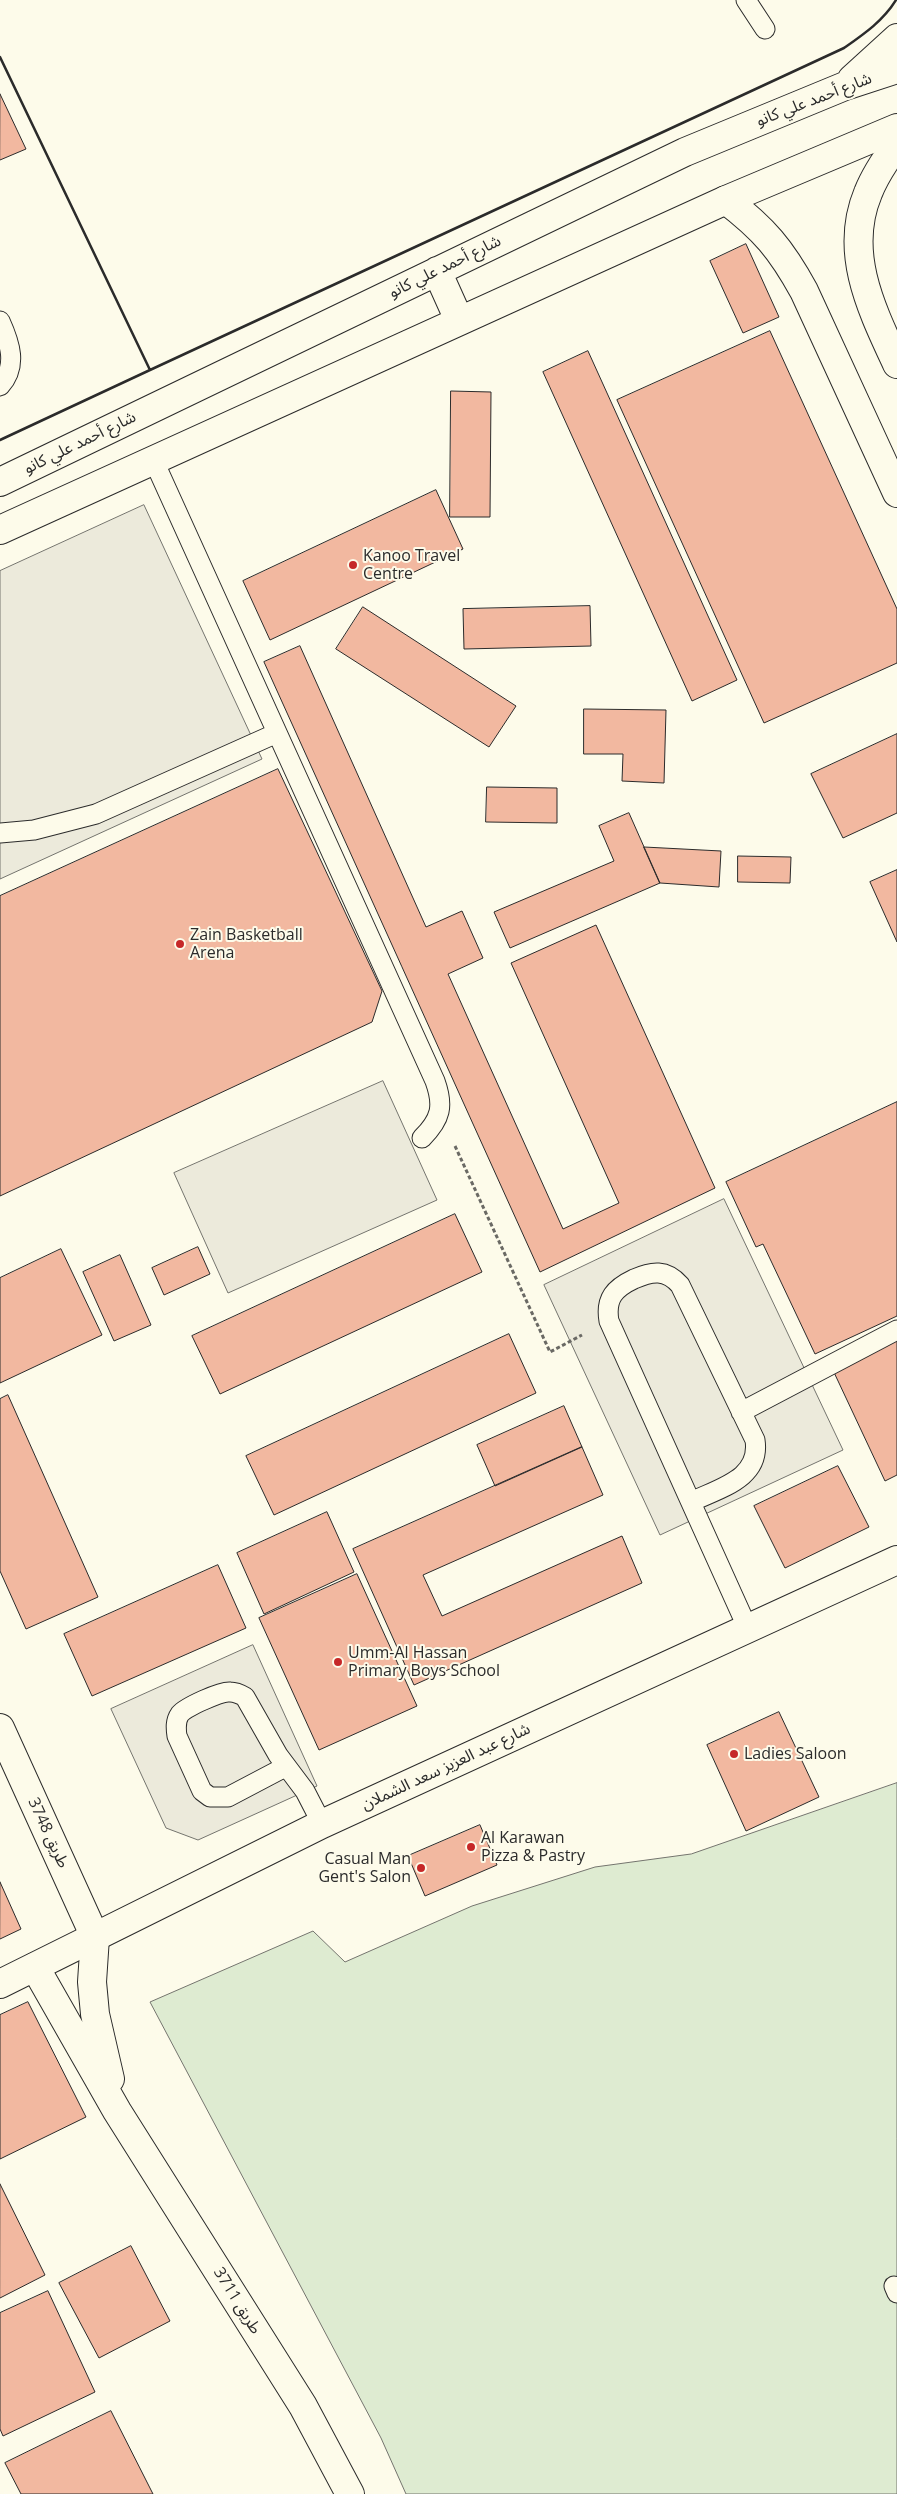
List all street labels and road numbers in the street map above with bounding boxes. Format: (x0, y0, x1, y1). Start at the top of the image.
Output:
street label: شارع أحمد علي كانو (753, 69, 875, 131)
street label: شارع أحمد علي كانو (386, 232, 504, 302)
street label: شارع أحمد علي كانو (21, 408, 139, 478)
street label: شارع عبد العزيز سعد الشملان (359, 1719, 533, 1815)
street label: طريق 3748 (23, 1795, 73, 1871)
street label: طريق 3711 (209, 2264, 265, 2338)

